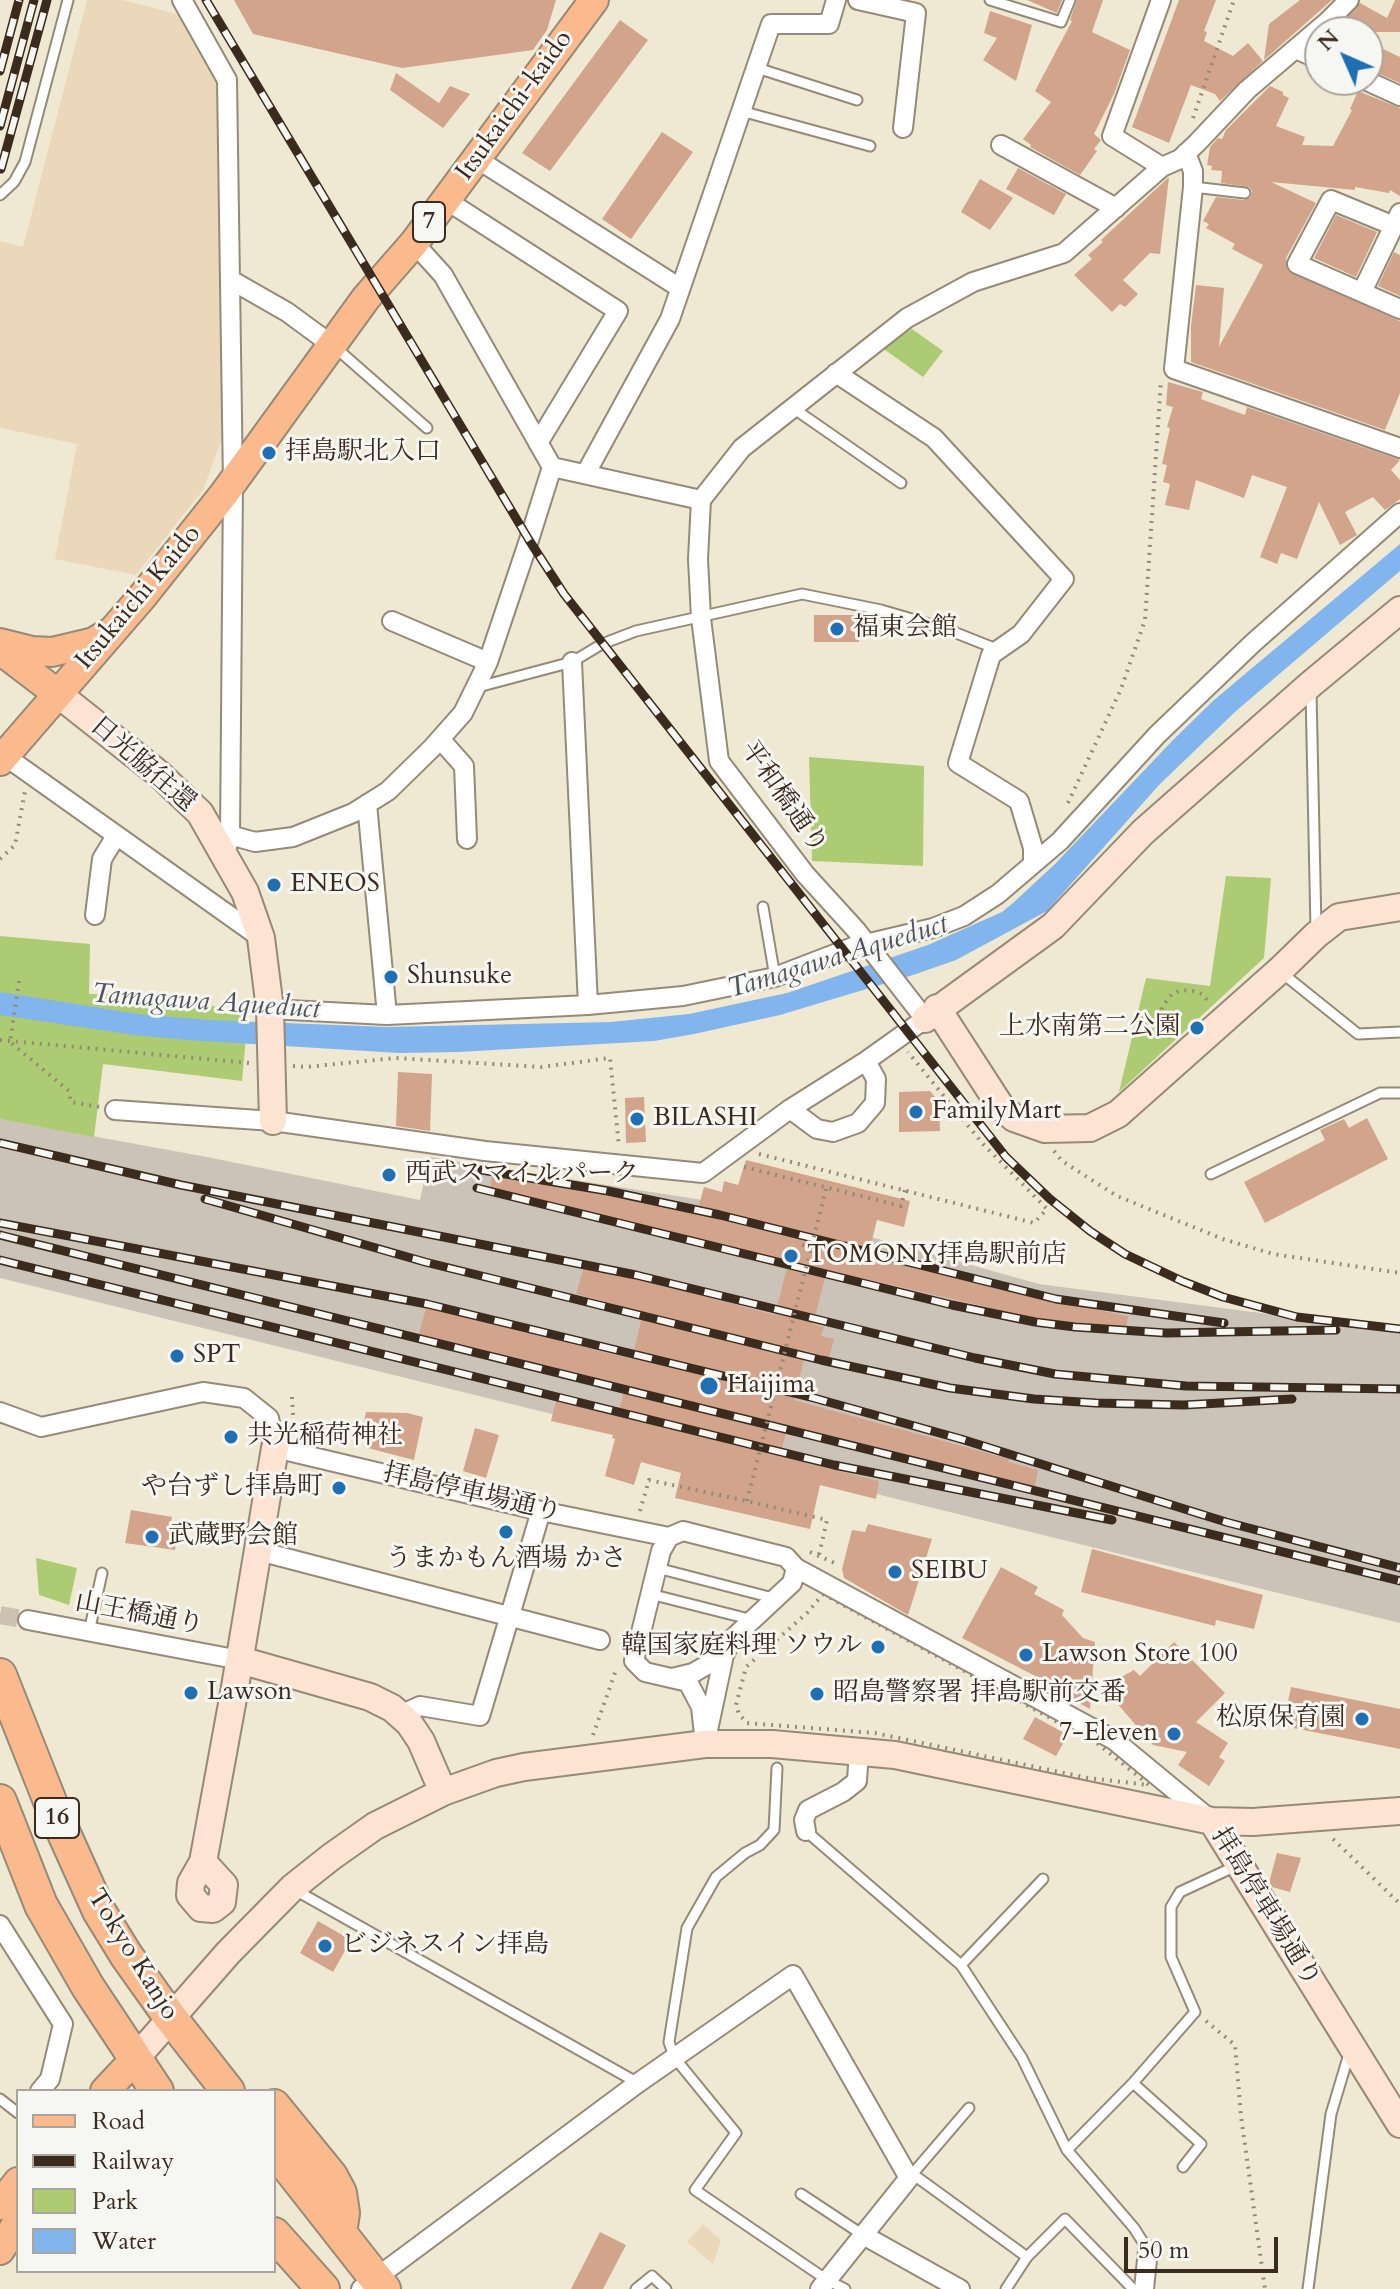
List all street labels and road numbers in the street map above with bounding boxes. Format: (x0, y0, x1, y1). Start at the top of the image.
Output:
street label: Itsukaichi-kaido (450, 25, 580, 187)
road number: 7 (413, 202, 445, 242)
street label: Itsukaichi Kaido (70, 520, 208, 676)
street label: 日光脇往還 (83, 711, 201, 819)
street label: 平和橋通り (733, 736, 833, 860)
street label: 拝島停車場通り (380, 1458, 564, 1530)
street label: 山王橋通り (72, 1587, 206, 1643)
road number: 16 (35, 1798, 79, 1838)
street label: 拝島停車場通り (1204, 1823, 1326, 1993)
street label: Tokyo Kanjo (79, 1884, 185, 2026)

